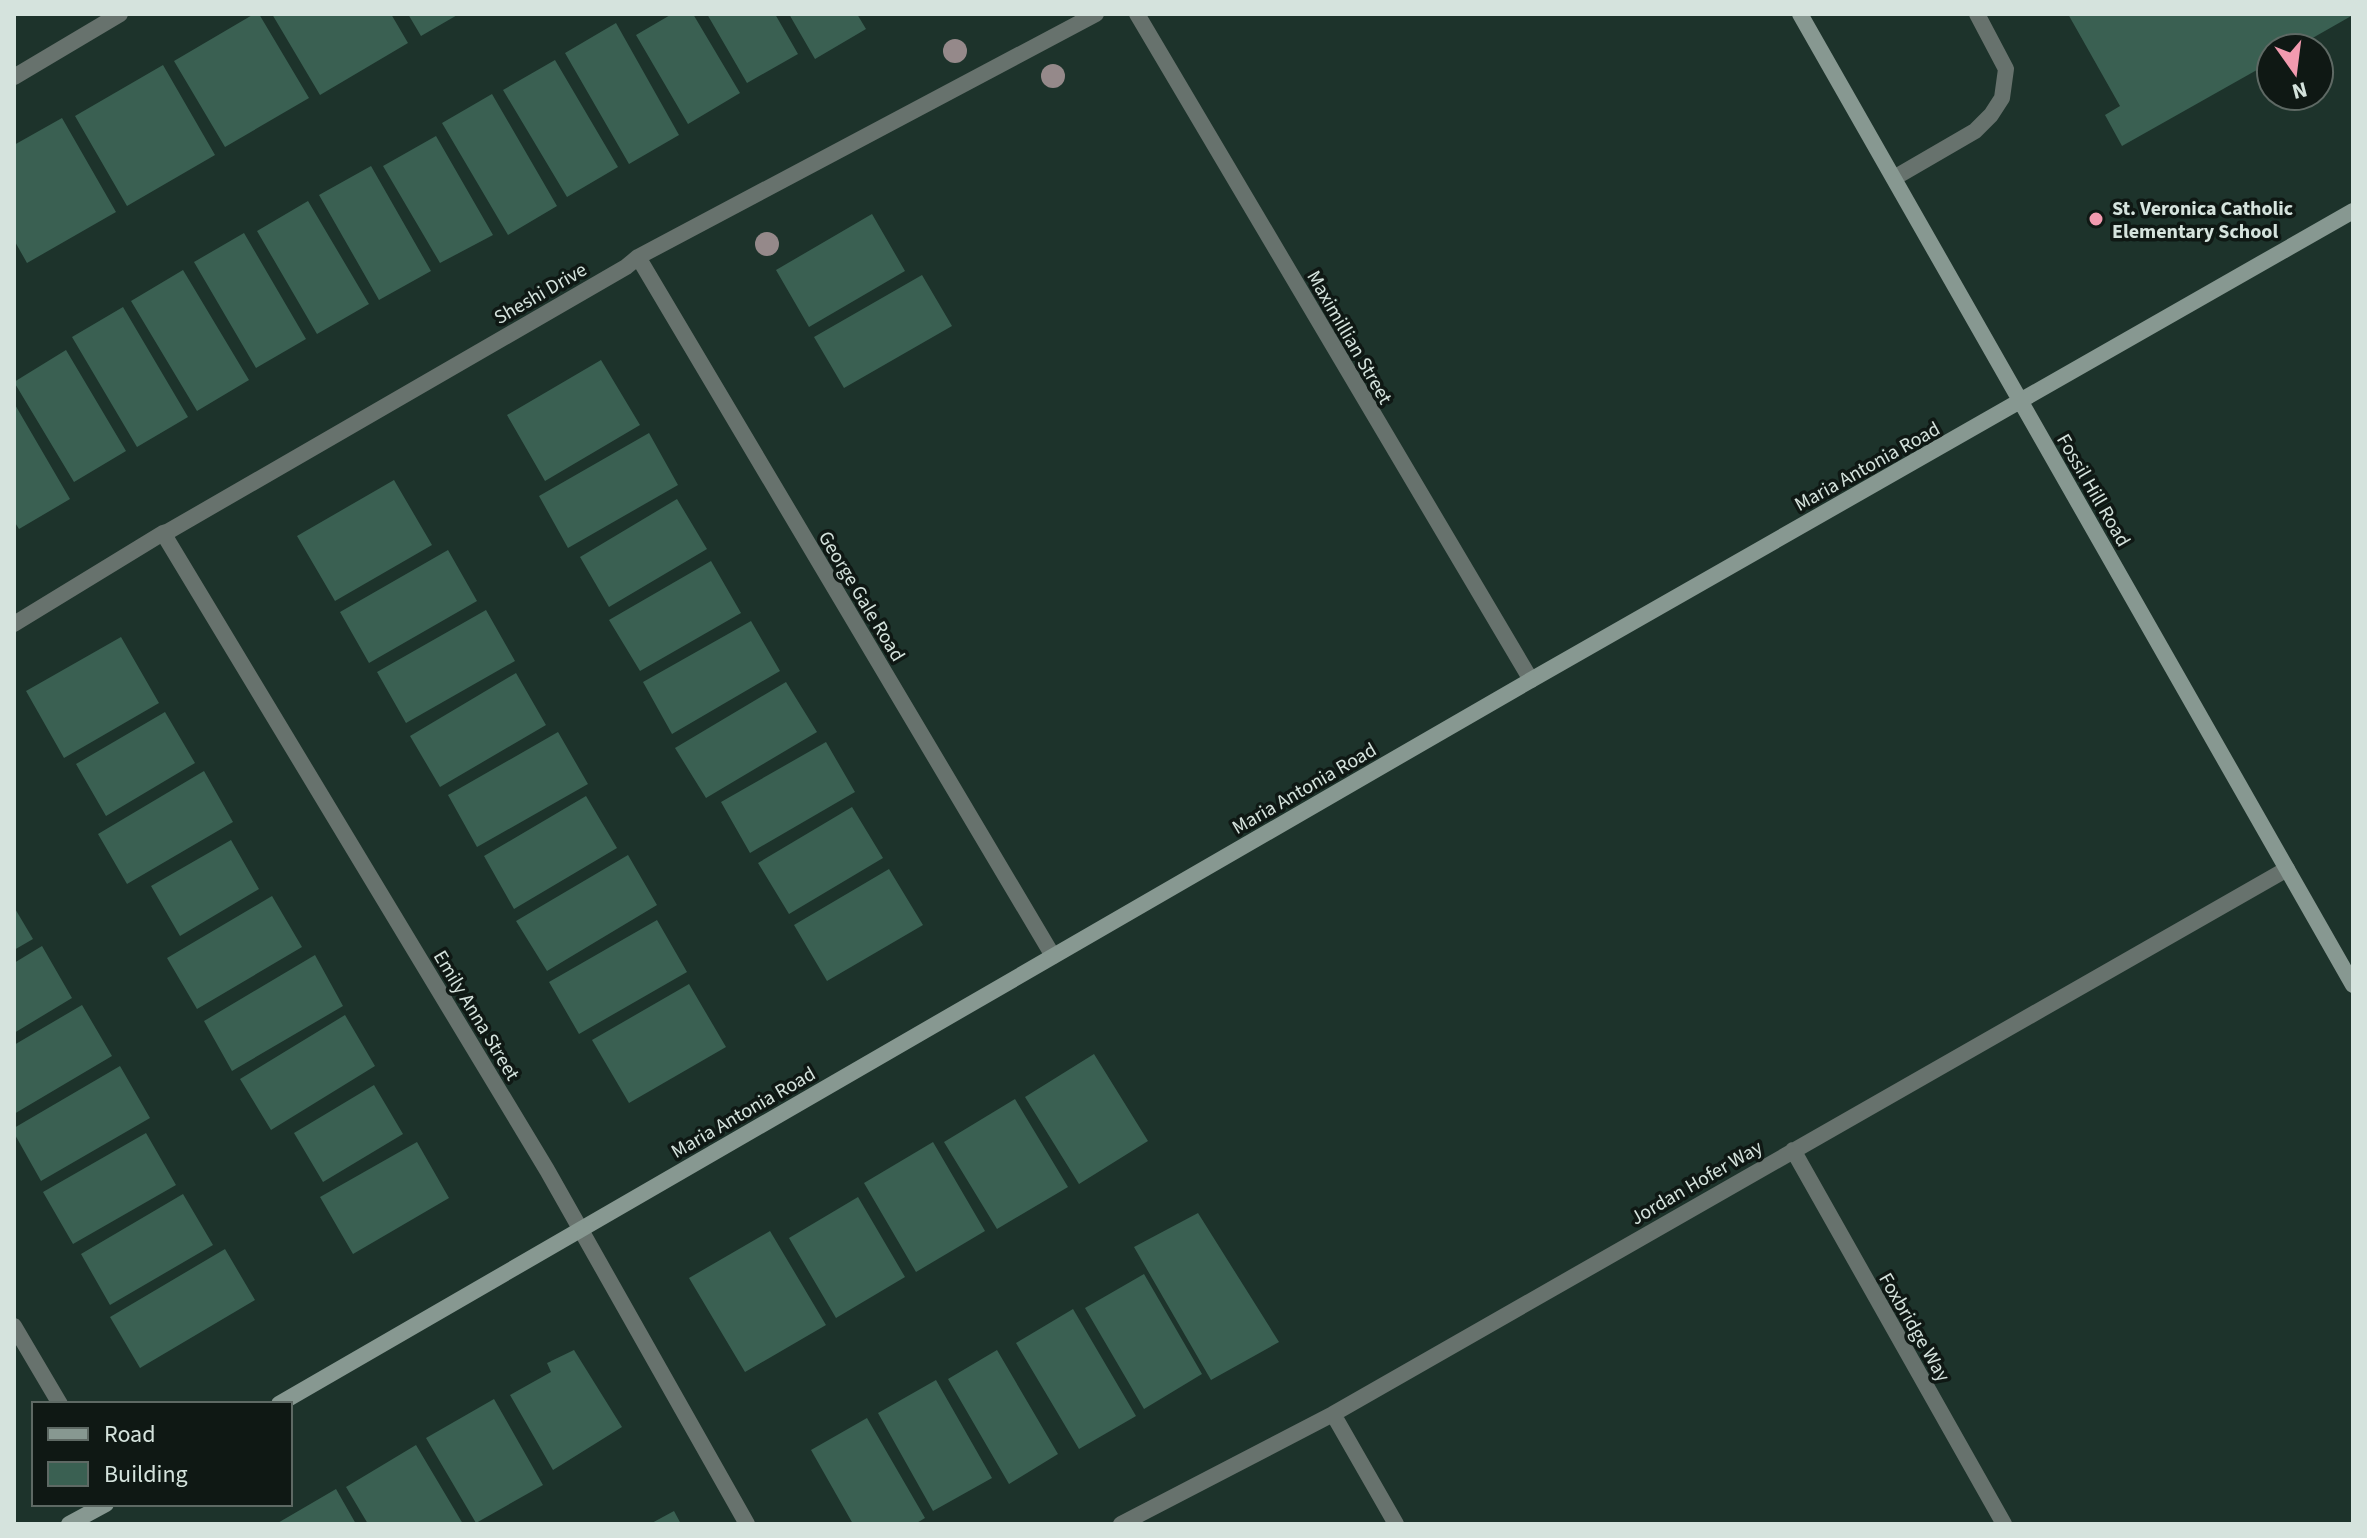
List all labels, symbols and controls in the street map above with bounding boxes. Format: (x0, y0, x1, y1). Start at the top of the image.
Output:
north arrow (2255, 32, 2335, 112)
text: N (2289, 73, 2311, 108)
place label: St. Veronica Catholic Elementary School (2112, 195, 2293, 246)
marker: St. Veronica Catholic Elementary School (2087, 210, 2105, 228)
street label: Sheshi Drive (489, 256, 592, 332)
street label: Maximillian Street (1299, 265, 1399, 410)
street label: Maria Antonia Road (1790, 415, 1945, 519)
street label: Fossil Hill Road (2049, 429, 2137, 552)
street label: George Gale Road (811, 526, 911, 667)
street label: Maria Antonia Road (1227, 736, 1382, 842)
street label: Emily Anna Street (426, 945, 526, 1086)
street label: Maria Antonia Road (666, 1060, 821, 1166)
street label: Jordan Hofer Way (1625, 1133, 1768, 1232)
street label: Foxbridge Way (1872, 1268, 1957, 1388)
legend (32, 1402, 292, 1506)
text: Road (104, 1417, 156, 1452)
text: Building (104, 1457, 188, 1492)

